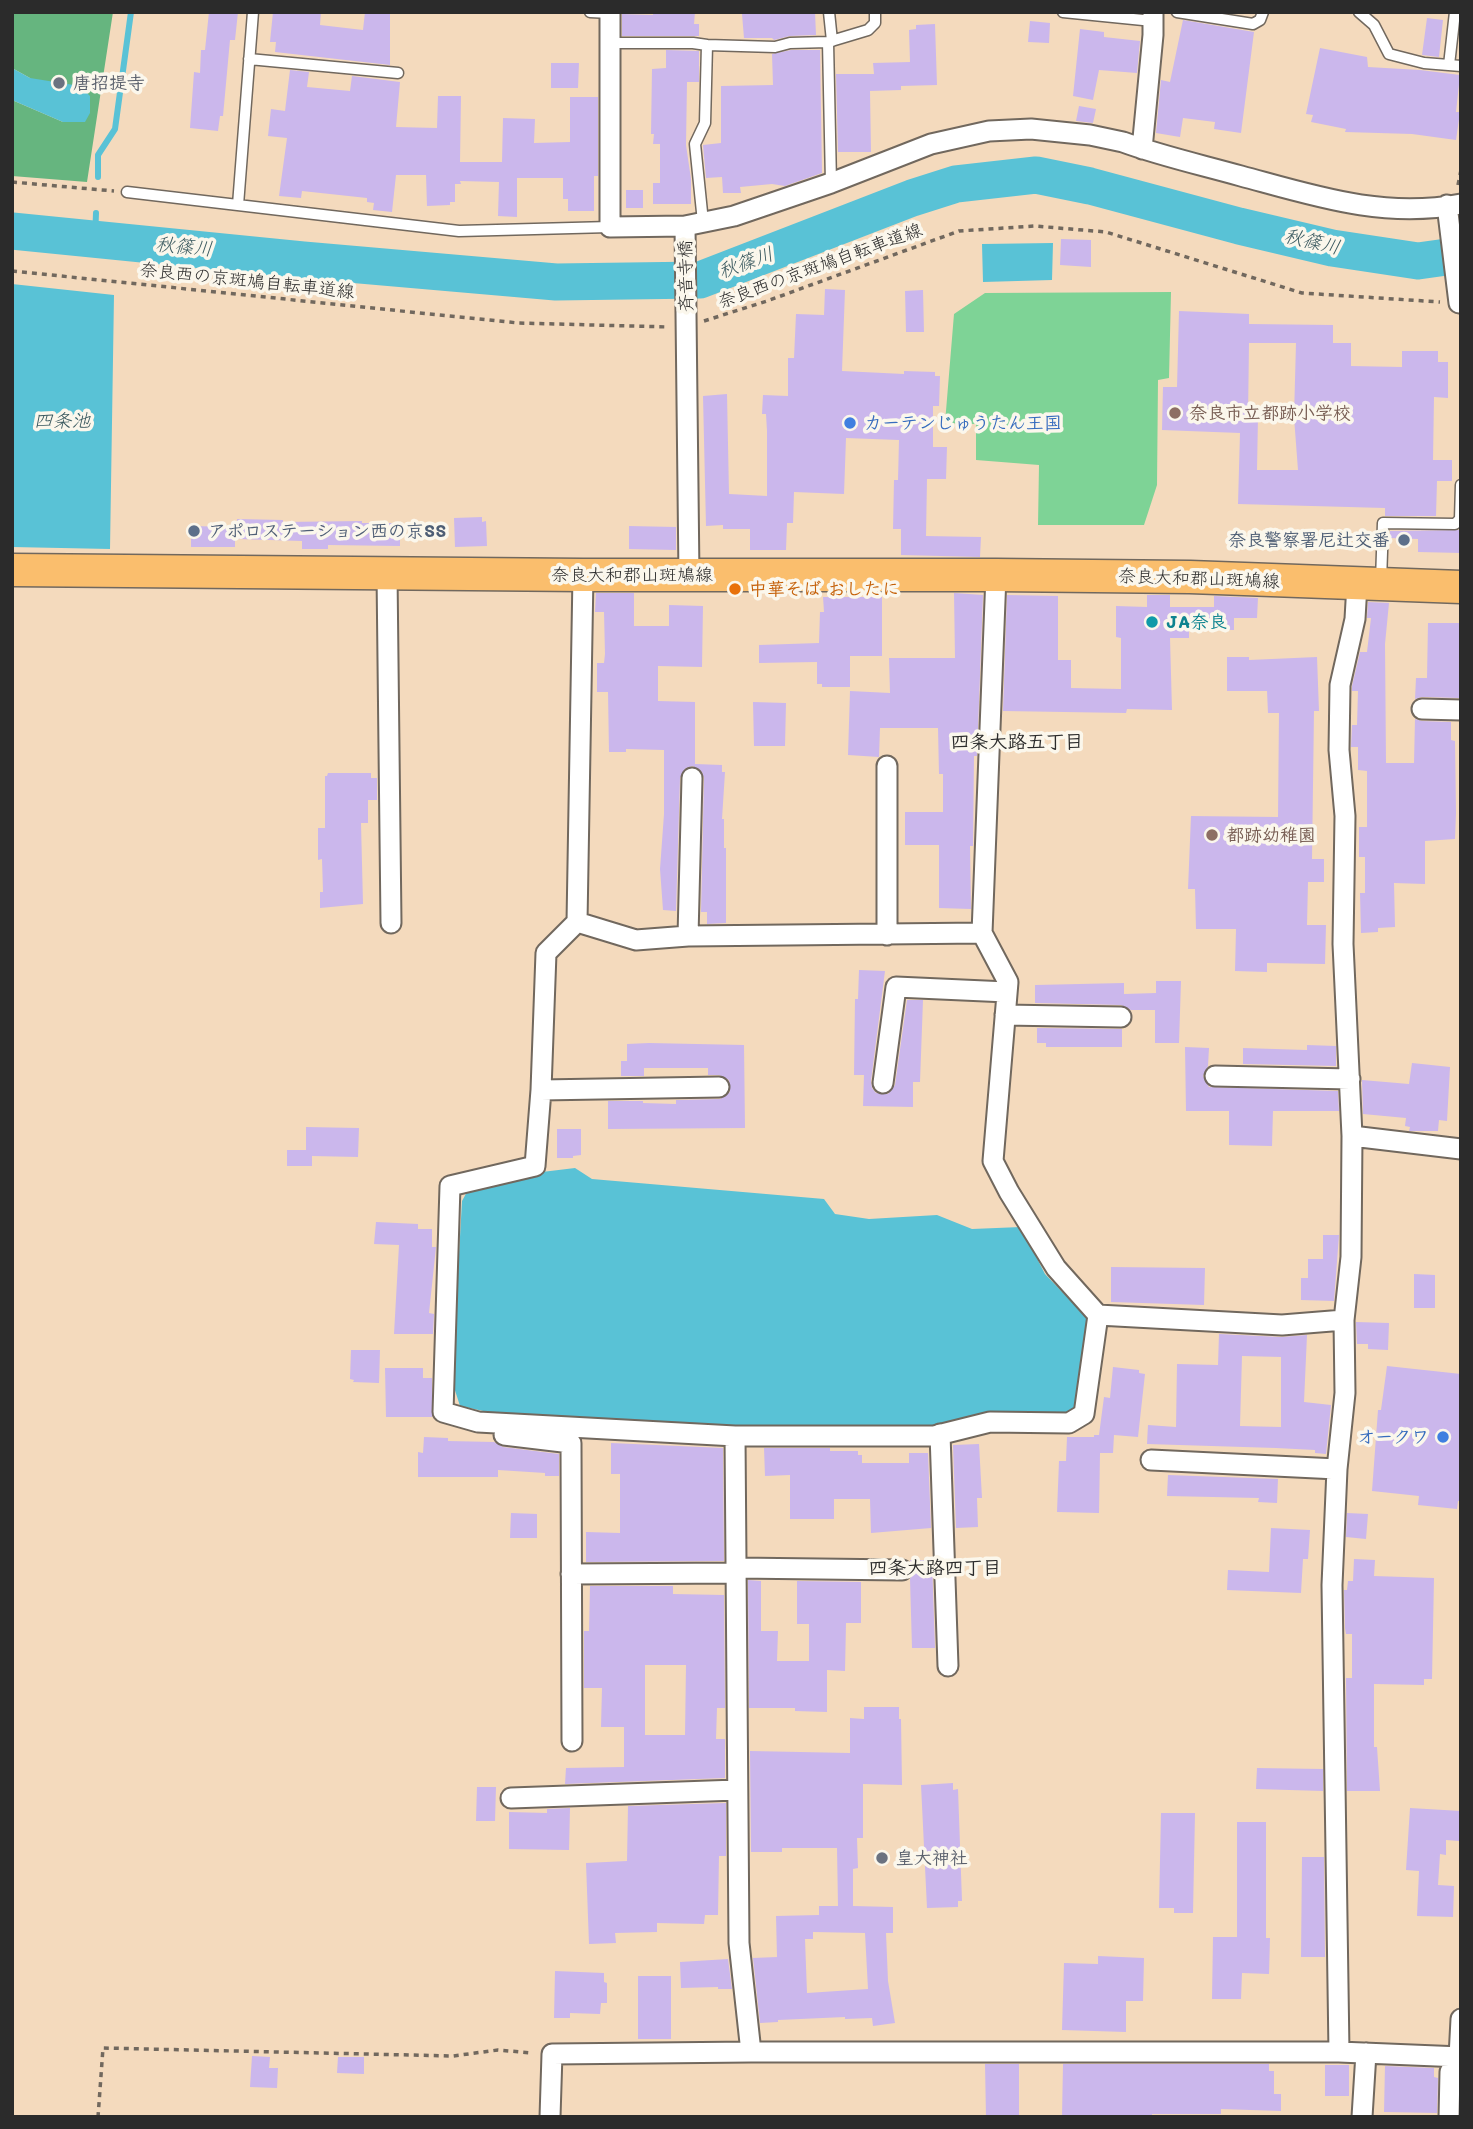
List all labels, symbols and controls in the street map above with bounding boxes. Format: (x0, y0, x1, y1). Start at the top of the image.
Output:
place label: 唐招提寺 (73, 72, 145, 94)
marker: 唐招提寺 (51, 75, 67, 91)
street label: 奈良西の京斑鳩自転車道線 (715, 219, 925, 313)
water label: 秋篠川 (1282, 224, 1342, 260)
water label: 秋篠川 (155, 233, 213, 261)
street label: 斉音寺橋 (675, 240, 697, 312)
water label: 秋篠川 (715, 243, 777, 283)
street label: 奈良西の京斑鳩自転車道線 (138, 259, 356, 303)
place label: 奈良市立都跡小学校 (1189, 402, 1351, 424)
marker: 奈良市立都跡小学校 (1167, 405, 1183, 421)
water label: 四条池 (34, 410, 90, 432)
place label: カーテンじゅうたん王国 (864, 412, 1062, 434)
marker: カーテンじゅうたん王国 (842, 415, 858, 431)
place label: アポロステーション西の京SS (208, 520, 447, 542)
marker: アポロステーション西の京SS (186, 523, 202, 539)
place label: 奈良警察署尼辻交番 (1228, 529, 1390, 551)
marker: 奈良警察署尼辻交番 (1396, 532, 1412, 548)
street label: 奈良大和郡山斑鳩線 (551, 564, 713, 586)
street label: 奈良大和郡山斑鳩線 (1118, 565, 1280, 593)
place label: 中華そば おしたに (749, 578, 899, 600)
marker: 中華そば おしたに (727, 581, 743, 597)
place label: JA奈良 (1166, 611, 1226, 633)
marker: JA奈良 (1144, 614, 1160, 630)
district label: 四条大路五丁目 (951, 731, 1083, 753)
place label: 都跡幼稚園 (1226, 824, 1316, 846)
marker: 都跡幼稚園 (1204, 827, 1220, 843)
place label: オークワ (1357, 1426, 1429, 1448)
marker: オークワ (1435, 1429, 1451, 1445)
district label: 四条大路四丁目 (869, 1557, 1001, 1579)
place label: 皇大神社 (896, 1847, 968, 1869)
marker: 皇大神社 (874, 1850, 890, 1866)

